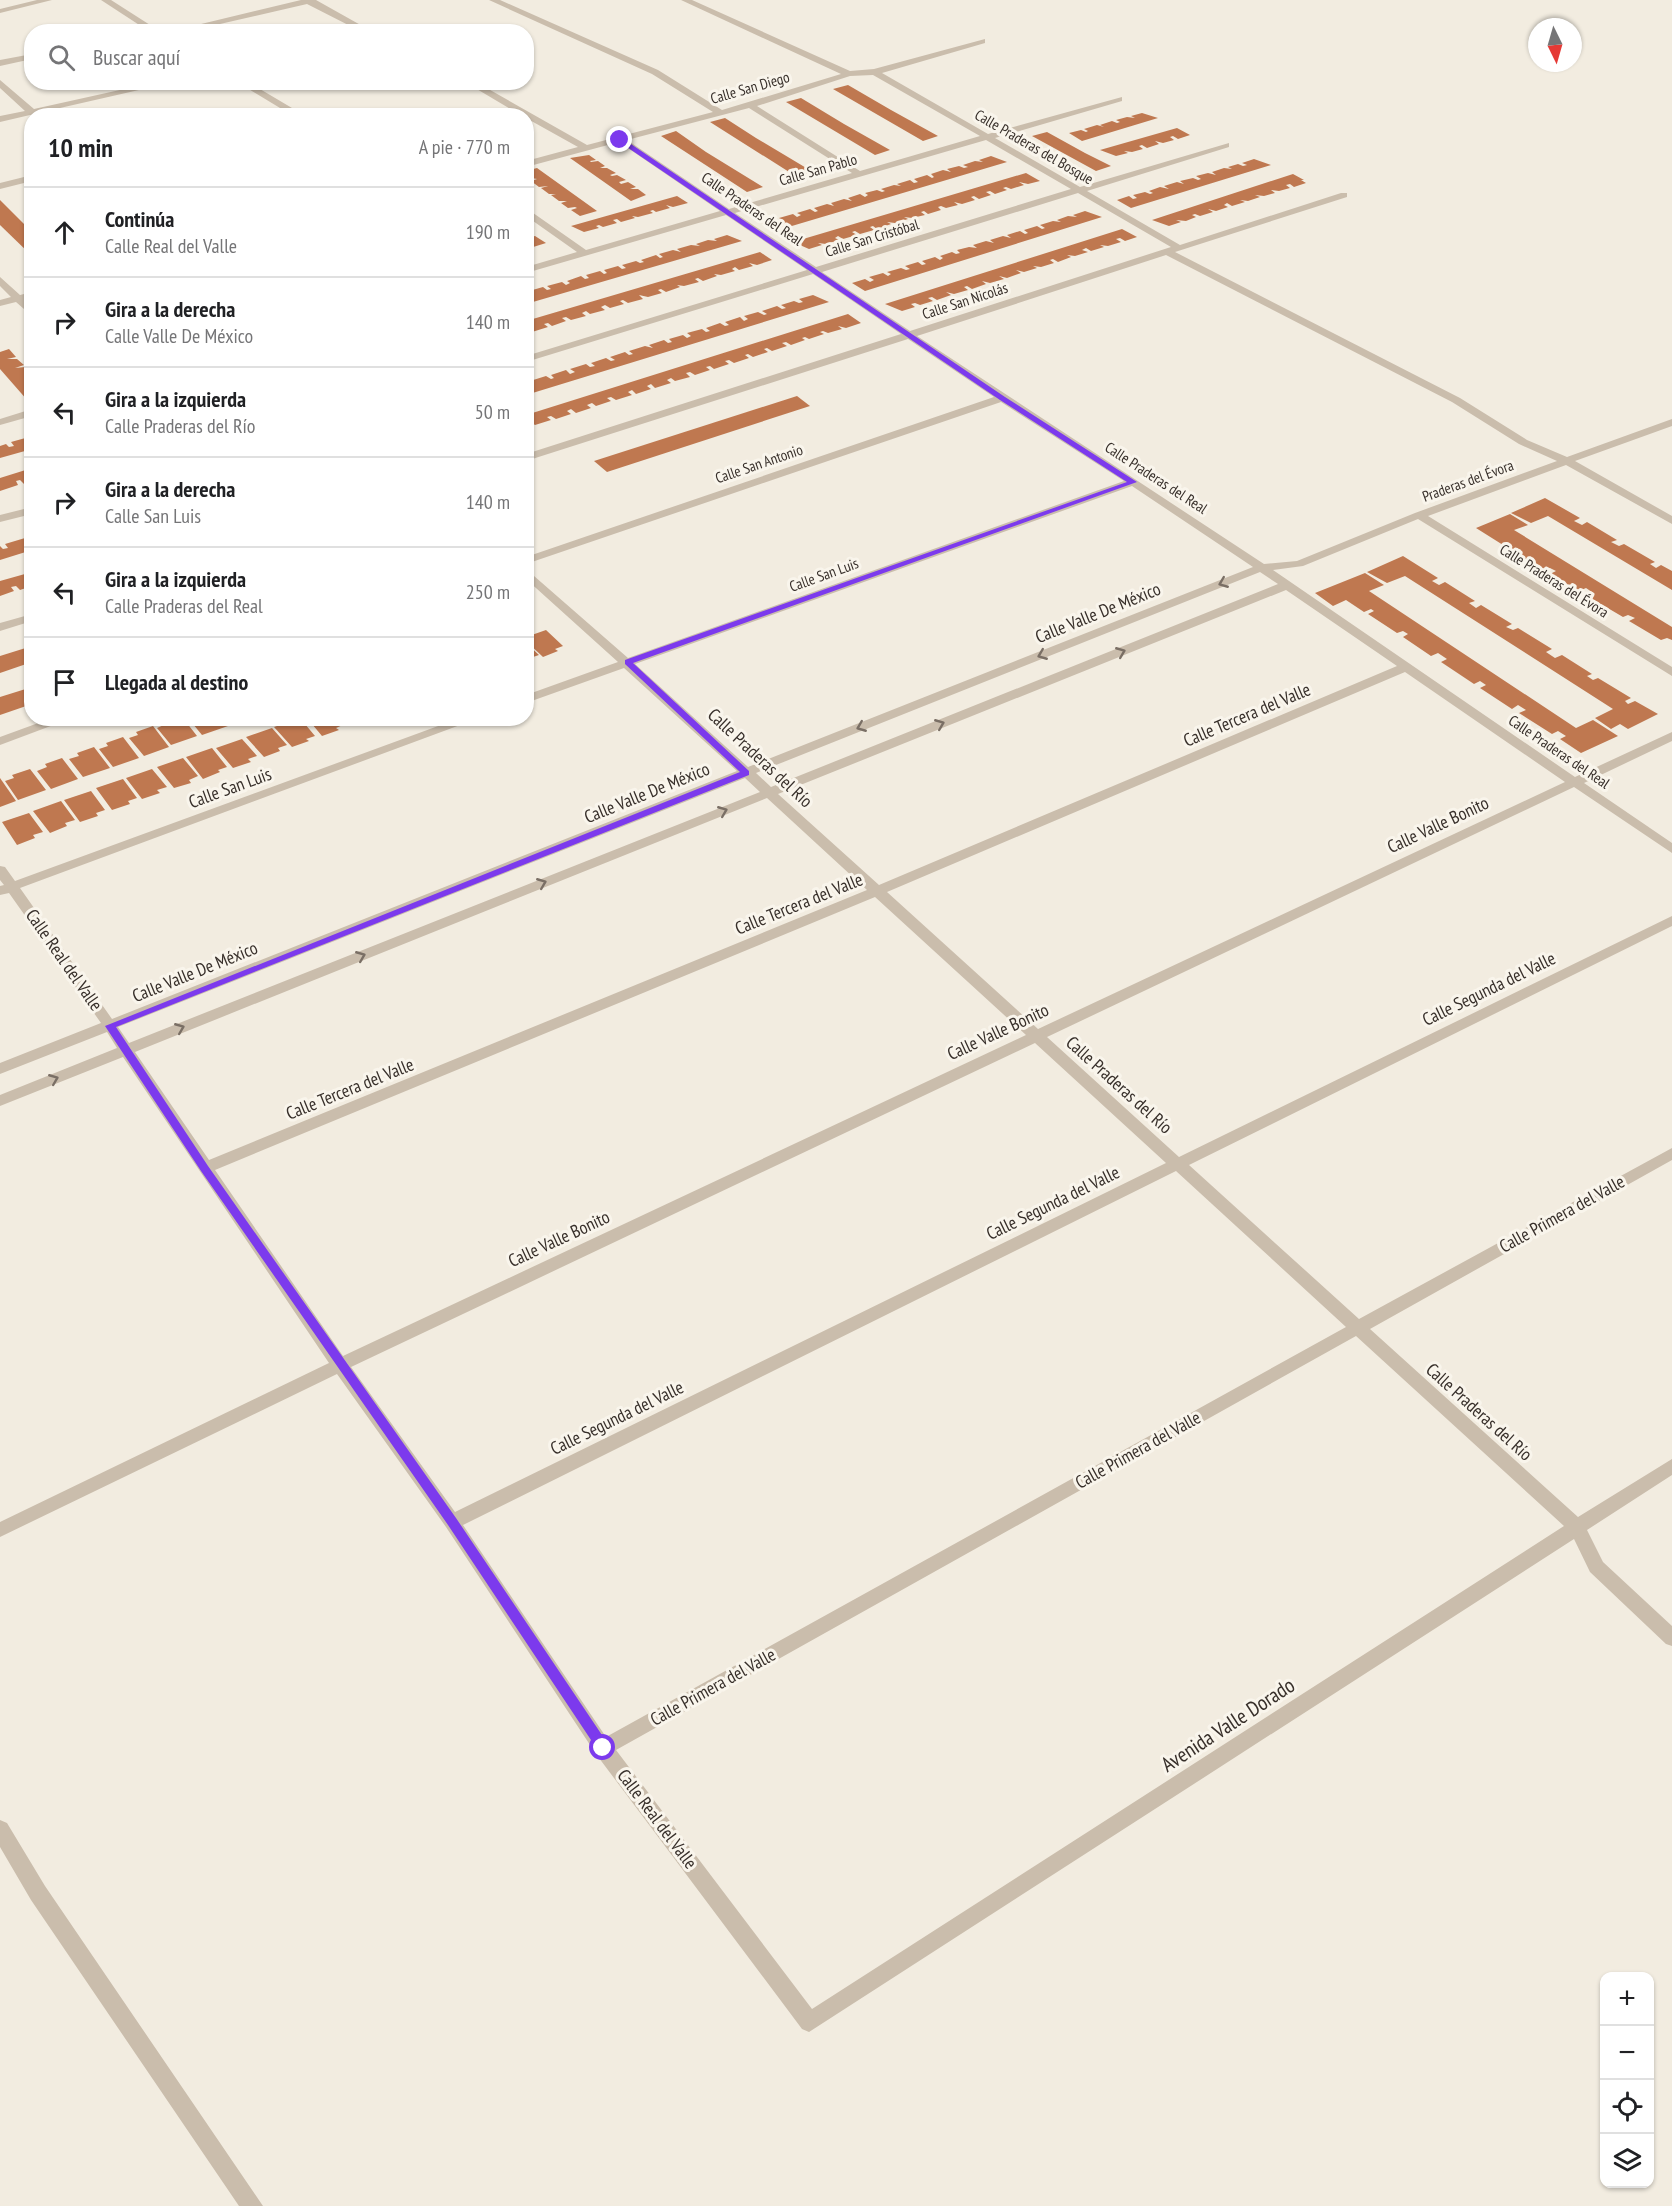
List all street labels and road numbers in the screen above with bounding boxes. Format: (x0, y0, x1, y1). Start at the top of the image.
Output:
street label: Calle San Diego (708, 67, 792, 108)
street label: Calle Praderas del Bosque (972, 105, 1097, 188)
street label: Calle San Pablo (777, 149, 859, 190)
street label: Calle Praderas del Real (698, 168, 807, 250)
street label: Calle San Cristóbal (823, 214, 921, 261)
street label: Calle San Nicolás (920, 278, 1010, 323)
street label: Calle Praderas del Real (1102, 437, 1211, 518)
street label: Calle San Antonio (713, 440, 805, 487)
street label: Praderas del Évora (1420, 455, 1516, 506)
street label: Calle Praderas del Évora (1496, 539, 1612, 622)
street label: Calle San Luis (787, 553, 861, 596)
street label: Calle Valle De México (1032, 577, 1164, 648)
street label: Calle Tercera del Valle (1180, 677, 1314, 752)
street label: Calle Praderas del Río (703, 703, 818, 812)
street label: Calle Praderas del Real (1505, 711, 1614, 793)
street label: Calle Valle De México (581, 757, 713, 828)
street label: Calle San Luis (185, 762, 274, 813)
street label: Calle Valle Bonito (1383, 791, 1492, 858)
street label: Calle Tercera del Valle (732, 867, 866, 940)
street label: Calle Real del Valle (21, 904, 108, 1015)
street label: Calle Valle De México (129, 936, 261, 1007)
street label: Calle Segunda del Valle (1418, 946, 1559, 1031)
street label: Calle Valle Bonito (943, 998, 1052, 1065)
street label: Calle Praderas del Río (1061, 1031, 1178, 1139)
street label: Calle Tercera del Valle (283, 1052, 417, 1125)
street label: Calle Segunda del Valle (982, 1160, 1123, 1245)
street label: Calle Primera del Valle (1495, 1170, 1628, 1258)
street label: Calle Valle Bonito (504, 1205, 613, 1272)
street label: Calle Praderas del Río (1421, 1358, 1538, 1466)
street label: Calle Segunda del Valle (546, 1375, 687, 1460)
street label: Calle Primera del Valle (1071, 1406, 1204, 1494)
street label: Calle Primera del Valle (646, 1643, 779, 1731)
street label: Avenida Valle Dorado (1156, 1671, 1300, 1778)
street label: Calle Real del Valle (612, 1764, 702, 1873)

